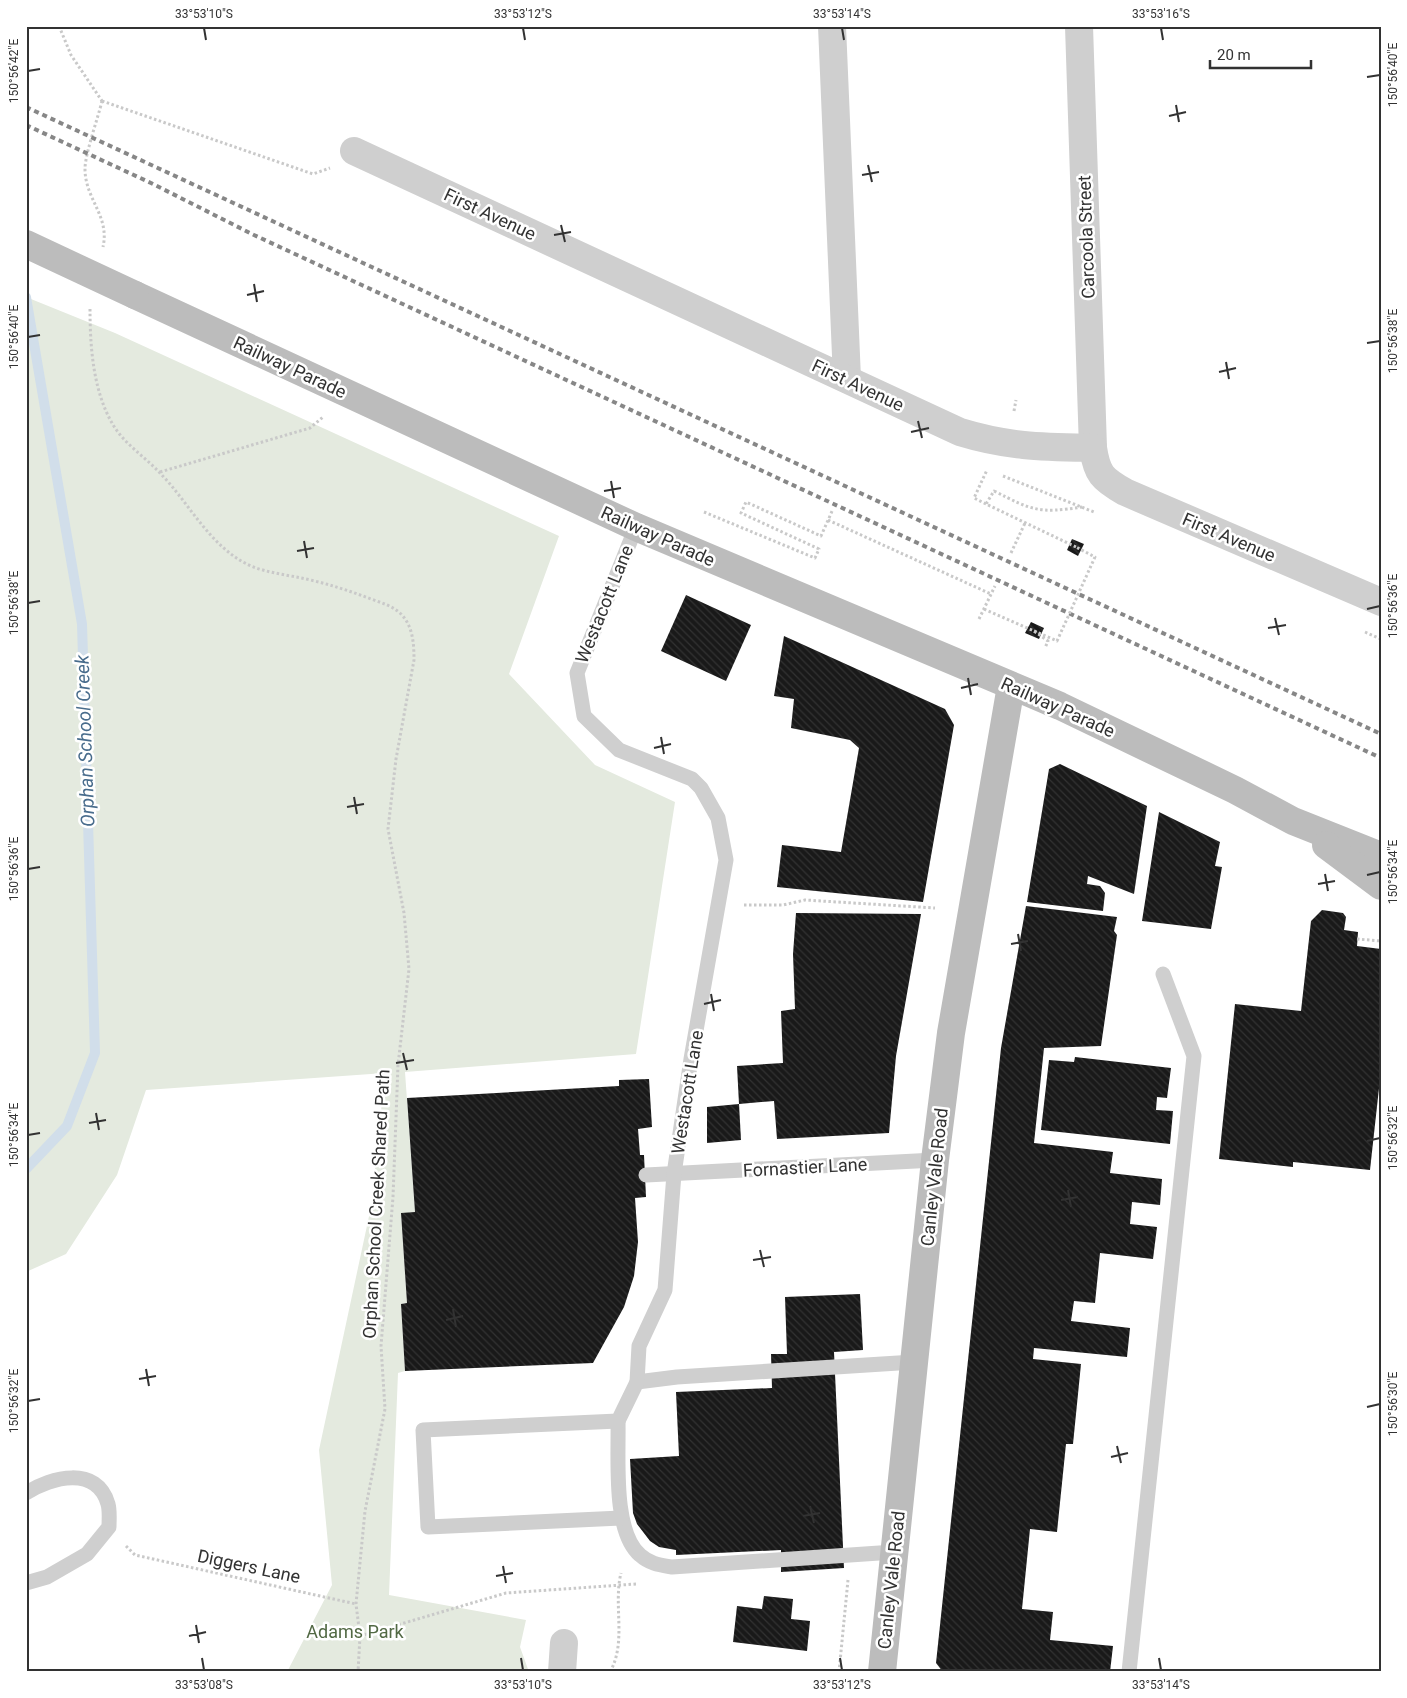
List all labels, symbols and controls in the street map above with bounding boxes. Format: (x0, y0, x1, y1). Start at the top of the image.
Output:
text: 33°53'10"S (175, 7, 233, 21)
text: 33°53'12"S (494, 7, 552, 21)
text: 33°53'14"S (813, 7, 871, 21)
text: 33°53'16"S (1132, 7, 1190, 21)
scale bar (1210, 38, 1311, 70)
text: 150°56'42"E (7, 39, 21, 103)
text: 150°56'40"E (1386, 43, 1400, 107)
text: 20 m (1217, 46, 1251, 64)
street label: Carcoola Street (1073, 175, 1099, 299)
street label: First Avenue (441, 184, 539, 244)
text: 150°56'40"E (7, 305, 21, 369)
text: 150°56'38"E (1386, 309, 1400, 373)
street label: Railway Parade (230, 332, 350, 402)
street label: First Avenue (809, 355, 907, 415)
street label: Railway Parade (598, 502, 718, 570)
street label: First Avenue (1179, 508, 1279, 566)
street label: Westacott Lane (571, 542, 637, 666)
text: 150°56'38"E (7, 571, 21, 635)
text: 150°56'36"E (1386, 574, 1400, 638)
water label: Orphan School Creek (70, 654, 99, 827)
street label: Railway Parade (998, 673, 1118, 741)
text: 150°56'36"E (7, 837, 21, 901)
text: 150°56'34"E (1386, 840, 1400, 904)
street label: Westacott Lane (667, 1029, 707, 1155)
street label: Orphan School Creek Shared Path (358, 1069, 394, 1339)
text: 150°56'34"E (7, 1103, 21, 1167)
text: 150°56'32"E (1386, 1106, 1400, 1170)
street label: Canley Vale Road (916, 1107, 952, 1247)
street label: Fornastier Lane (742, 1153, 868, 1181)
text: 150°56'32"E (7, 1369, 21, 1433)
text: 150°56'30"E (1386, 1372, 1400, 1436)
street label: Canley Vale Road (873, 1510, 909, 1650)
street label: Diggers Lane (196, 1545, 302, 1587)
park label: Adams Park (306, 1621, 405, 1642)
text: 33°53'08"S (175, 1678, 233, 1692)
text: 33°53'10"S (494, 1678, 552, 1692)
text: 33°53'12"S (813, 1678, 871, 1692)
text: 33°53'14"S (1132, 1678, 1190, 1692)

